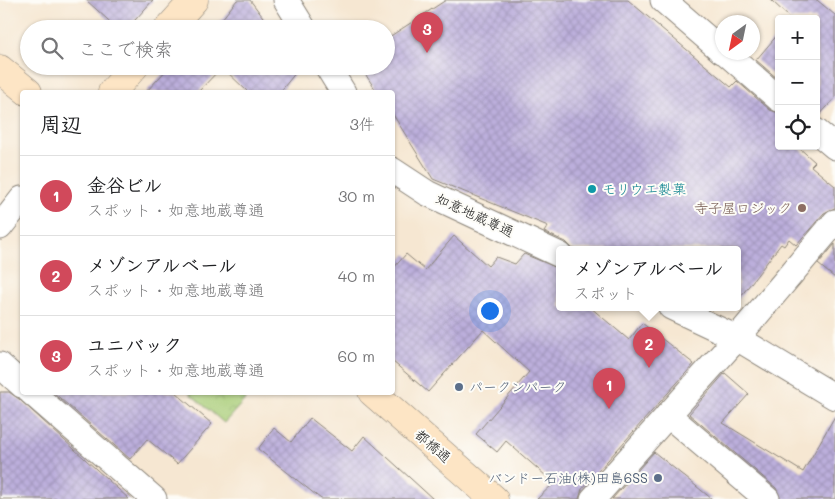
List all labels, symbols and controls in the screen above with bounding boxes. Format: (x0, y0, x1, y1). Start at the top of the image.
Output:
pin: 3 (411, 12, 443, 53)
north arrow (715, 15, 760, 60)
map controls (775, 15, 820, 150)
button: + (775, 15, 820, 60)
search box (20, 20, 395, 75)
icon: search (38, 34, 66, 62)
text: ここで検索 (78, 36, 173, 61)
button: − (775, 60, 820, 105)
button: locate (775, 105, 820, 150)
text: 周辺 (40, 110, 82, 137)
text: 3件 (350, 113, 375, 134)
text: 金谷ビル (87, 172, 163, 197)
place label: モリウエ製菓 (602, 179, 686, 198)
marker: モリウエ製菓 (586, 183, 598, 195)
text: 1 (52, 185, 60, 206)
text: 30 m (338, 185, 375, 206)
street label: 如意地蔵尊通 (433, 188, 517, 241)
place label: 寺子屋ロジック (694, 198, 792, 217)
text: スポット · 如意地蔵尊通 (87, 199, 264, 220)
marker: 寺子屋ロジック (796, 202, 808, 214)
popup (556, 246, 741, 311)
text: メゾンアルベール (87, 252, 237, 277)
text: メゾンアルベール (573, 255, 724, 280)
text: 2 (52, 265, 60, 286)
text: 40 m (338, 265, 375, 286)
text: スポット · 如意地蔵尊通 (87, 279, 264, 300)
text: スポット (573, 282, 637, 303)
your location (477, 298, 503, 324)
pin: 2 (633, 327, 665, 368)
text: ユニバック (87, 332, 182, 357)
text: 3 (51, 345, 61, 366)
text: 60 m (338, 345, 375, 366)
text: スポット · 如意地蔵尊通 (87, 359, 264, 380)
pin: 1 (593, 368, 625, 409)
place label: パークンパーク (469, 377, 566, 396)
marker: パークンパーク (453, 381, 465, 393)
street label: 都橋通 (411, 425, 455, 467)
place label: バンドー石油(株)田島6SS (488, 468, 648, 487)
marker: バンドー石油(株)田島6SS (652, 472, 664, 484)

